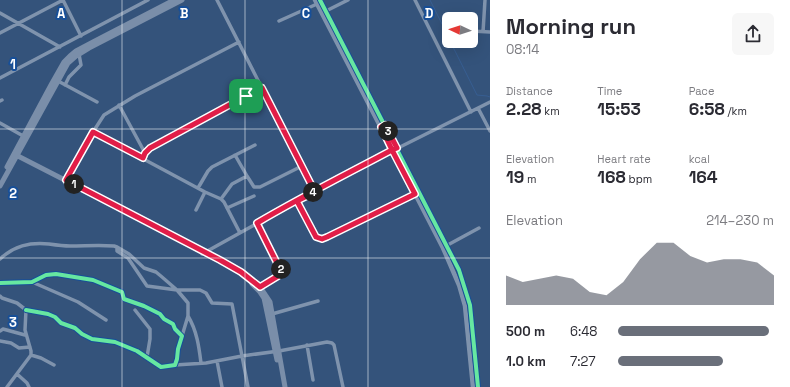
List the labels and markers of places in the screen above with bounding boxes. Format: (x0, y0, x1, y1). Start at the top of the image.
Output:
pin (229, 79, 263, 113)
pin: 3 (378, 121, 398, 141)
pin: 1 (64, 174, 84, 194)
pin: 4 (303, 182, 323, 202)
pin: 2 (271, 259, 291, 279)

